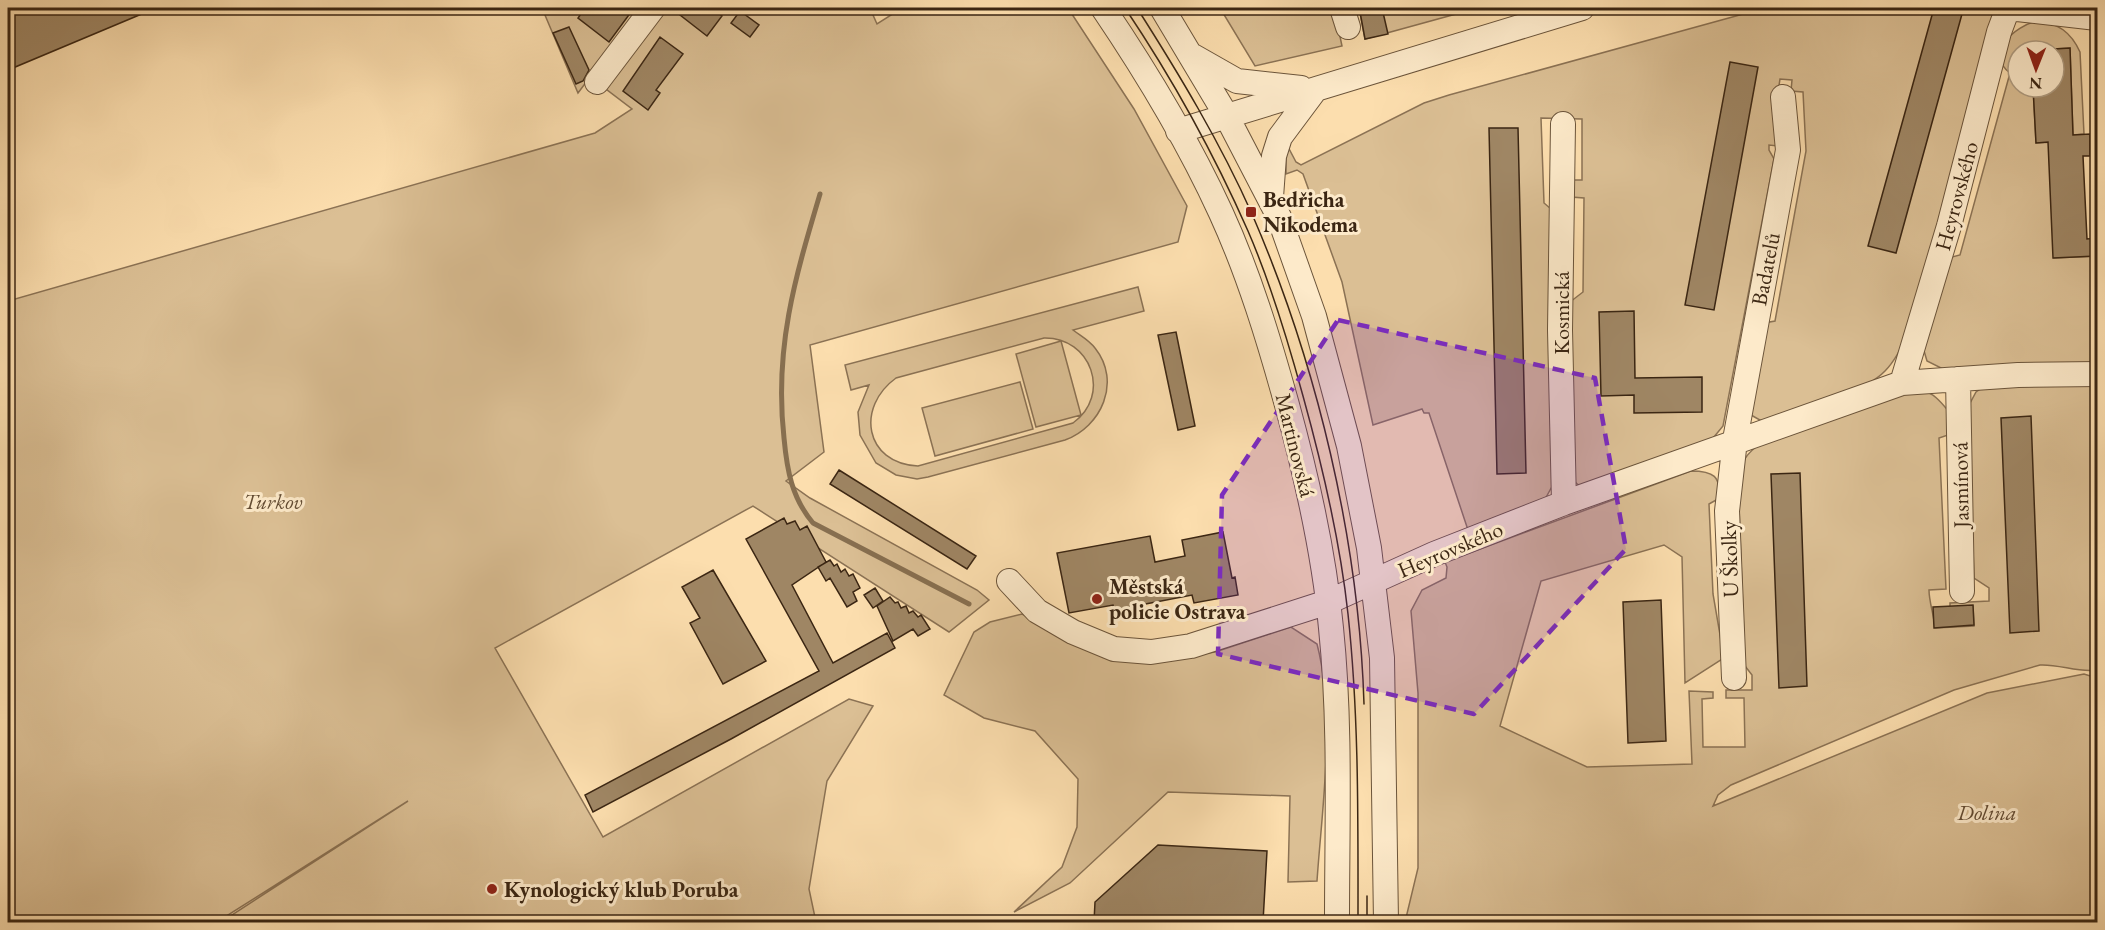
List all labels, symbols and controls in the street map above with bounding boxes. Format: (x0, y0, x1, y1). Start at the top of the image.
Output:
north arrow (2006, 39, 2066, 99)
text: N (2029, 73, 2042, 94)
street label: Heyrovského (1928, 138, 1985, 254)
place label: Bedřicha Nikodema (1263, 185, 1358, 239)
marker: Bedřicha Nikodema (1244, 205, 1258, 219)
street label: Badatelů (1744, 230, 1787, 308)
street label: Kosmická (1547, 271, 1576, 355)
street label: Martinovská (1269, 390, 1322, 500)
street label: Jasmínová (1945, 441, 1976, 530)
park label: Turkov (243, 487, 303, 516)
street label: Heyrovského (1393, 514, 1507, 585)
street label: U Školky (1714, 520, 1745, 598)
place label: Městská policie Ostrava (1109, 572, 1246, 626)
marker: Městská policie Ostrava (1090, 592, 1104, 606)
park label: Dolina (1956, 798, 2017, 827)
place label: Kynologický klub Poruba (504, 875, 739, 904)
marker: Kynologický klub Poruba (485, 882, 499, 896)

